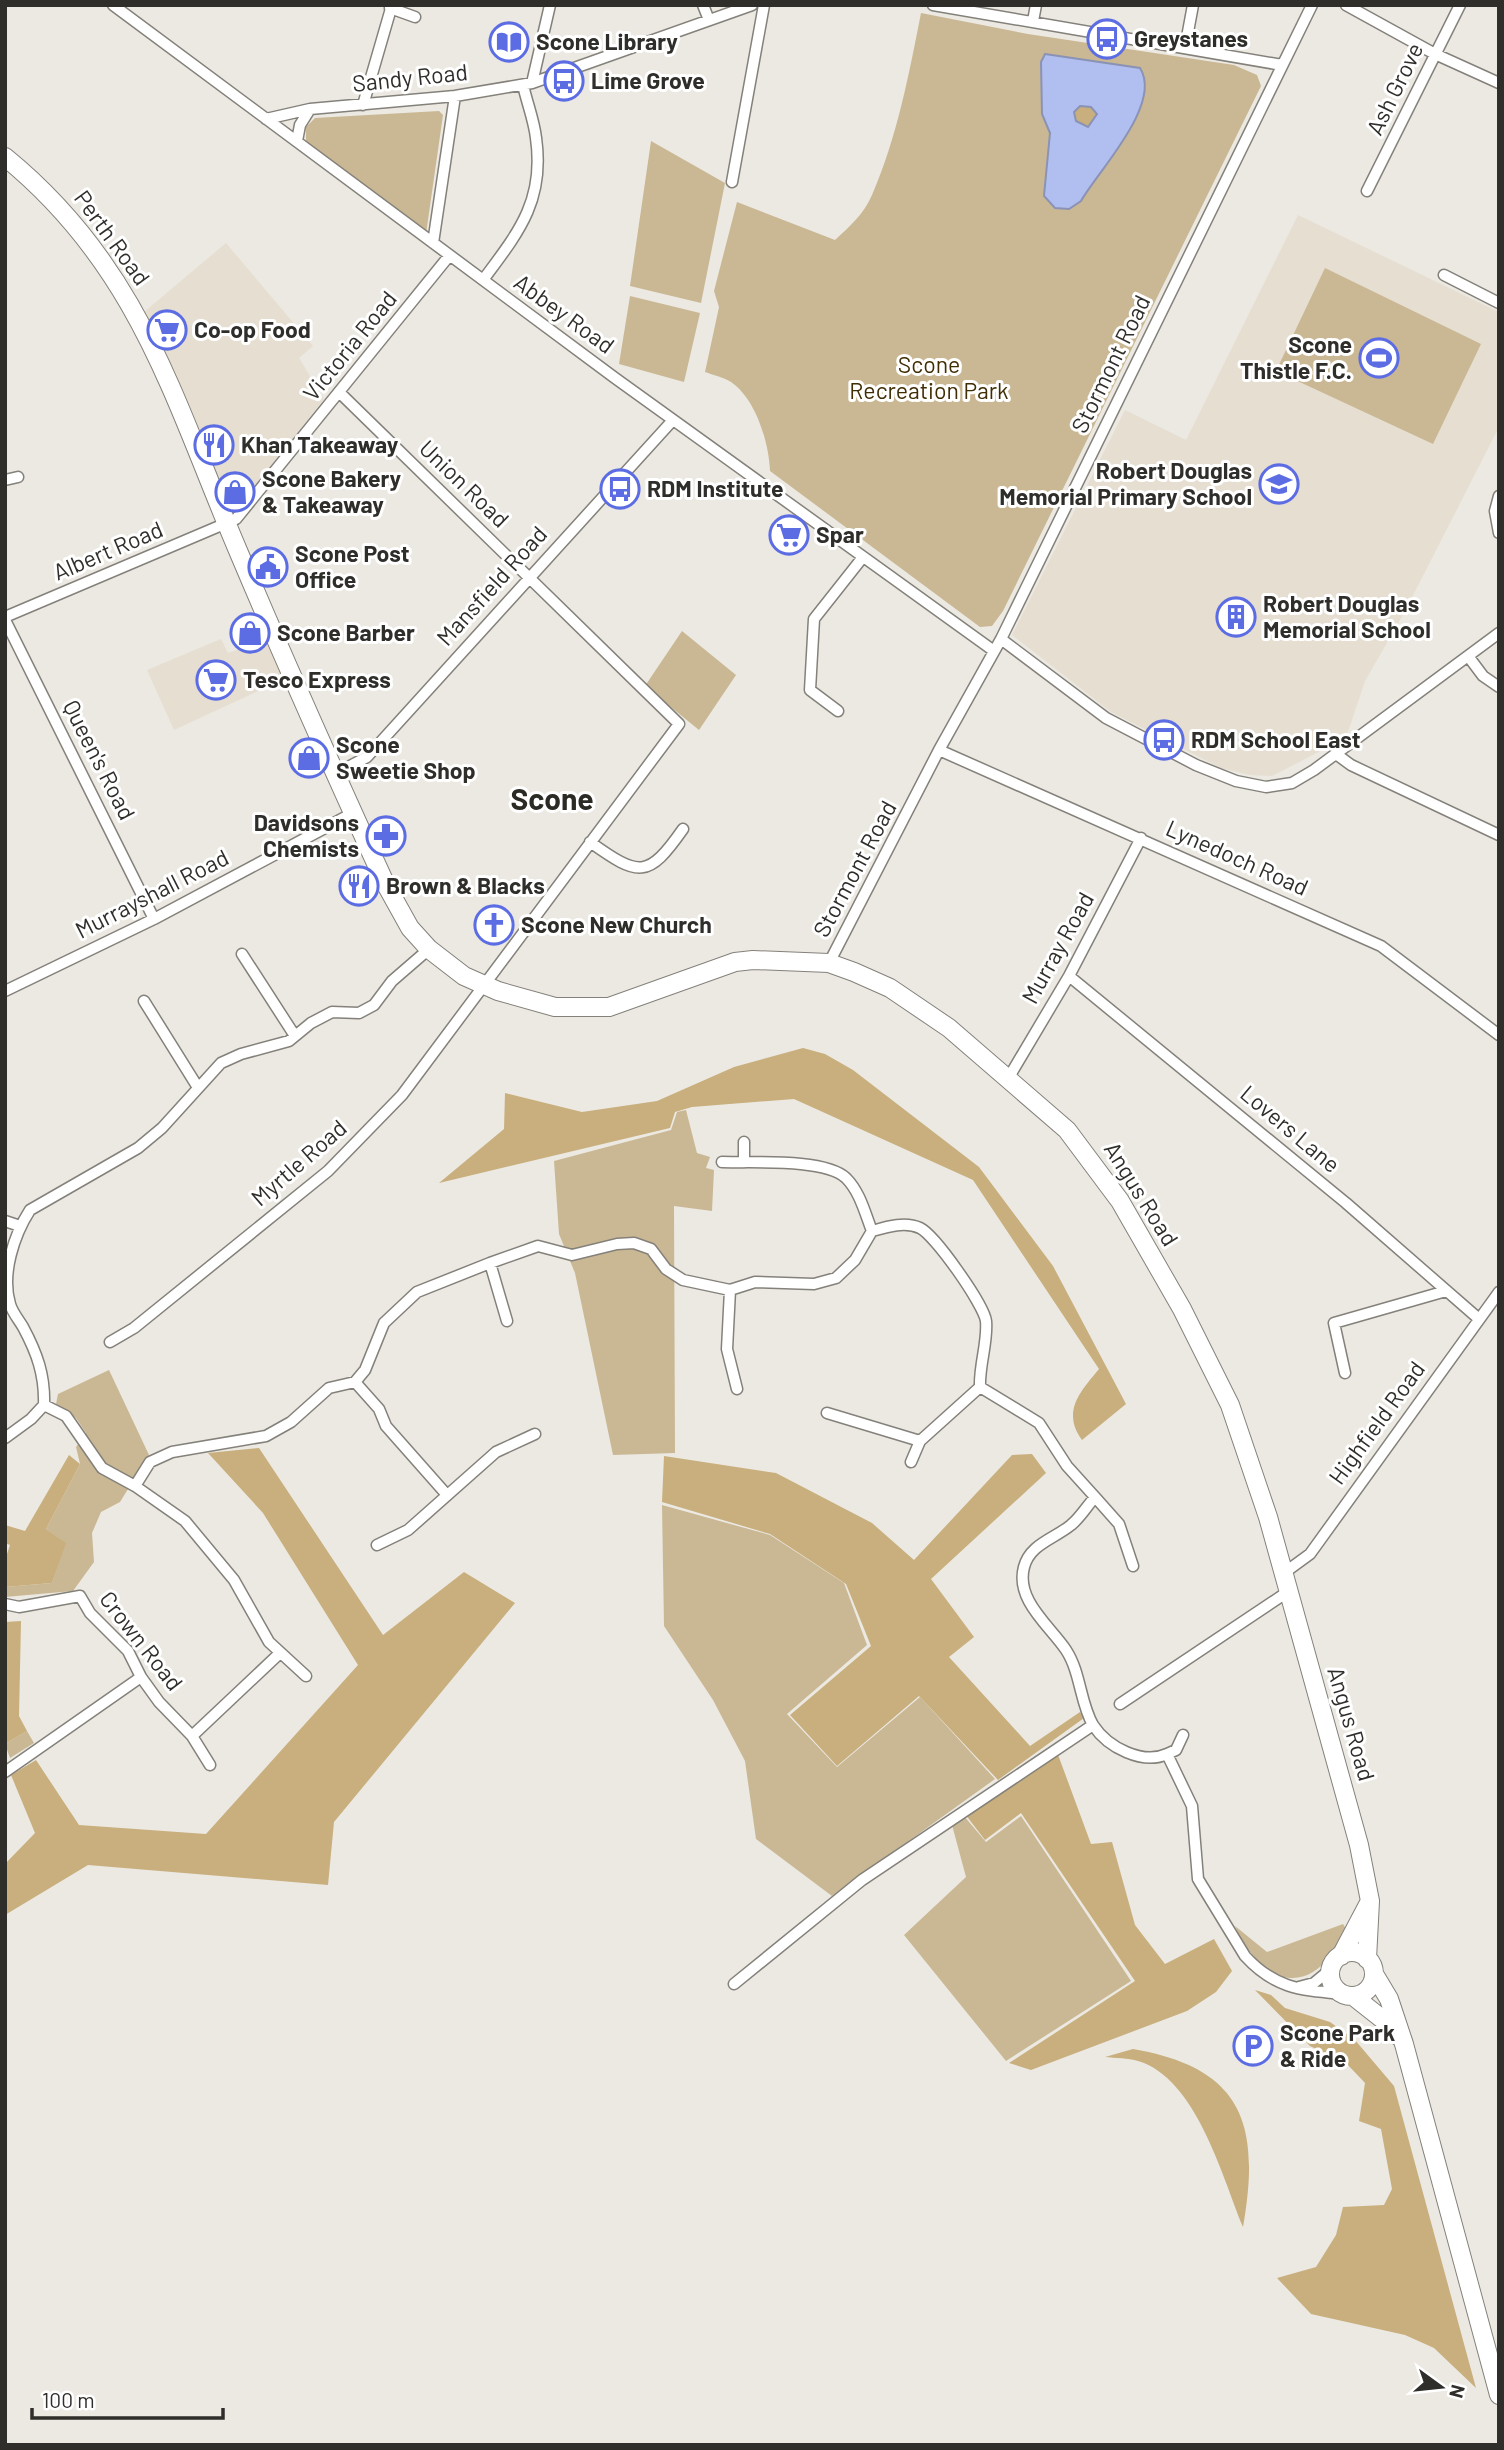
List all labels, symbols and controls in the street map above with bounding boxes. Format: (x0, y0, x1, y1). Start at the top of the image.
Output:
bus stop icon: Greystanes (1086, 18, 1128, 60)
library icon: Scone Library (488, 21, 530, 63)
place label: Greystanes (1134, 24, 1248, 52)
place label: Scone Library (536, 27, 678, 55)
street label: Ash Grove (1360, 38, 1428, 139)
street label: Sandy Road (351, 57, 469, 97)
bus stop icon: Lime Grove (543, 60, 585, 102)
place label: Lime Grove (591, 66, 705, 94)
street label: Perth Road (69, 185, 157, 290)
street label: Abbey Road (509, 268, 620, 359)
street label: Victoria Road (296, 285, 402, 406)
street label: Stormont Road (1065, 290, 1156, 437)
supermarket icon: Co-op Food (146, 309, 188, 351)
place label: Co-op Food (194, 315, 311, 343)
place label: Scone Thistle F.C. (1240, 330, 1352, 384)
sports icon: Scone Thistle F.C. (1358, 337, 1400, 379)
park label: Scone Recreation Park (849, 350, 1009, 404)
restaurant icon: Khan Takeaway (193, 424, 235, 466)
place label: Khan Takeaway (241, 430, 399, 458)
street label: Union Road (414, 434, 515, 533)
place label: Robert Douglas Memorial Primary School (999, 456, 1252, 510)
school or university icon: Robert Douglas Memorial Primary School (1258, 463, 1300, 505)
place label: Scone Bakery & Takeaway (262, 464, 402, 518)
bus stop icon: RDM Institute (599, 468, 641, 510)
shop icon: Scone Bakery & Takeaway (214, 471, 256, 513)
place label: RDM Institute (647, 474, 784, 502)
street label: Albert Road (49, 514, 167, 586)
supermarket icon: Spar (768, 514, 810, 556)
street label: Mansfield Road (430, 520, 552, 651)
place label: Spar (816, 520, 864, 548)
place label: Scone Post Office (295, 539, 410, 593)
public building icon: Scone Post Office (247, 546, 289, 588)
place label: Robert Douglas Memorial School (1263, 589, 1431, 643)
building icon: Robert Douglas Memorial School (1215, 596, 1257, 638)
shop icon: Scone Barber (229, 612, 271, 654)
place label: Scone Barber (277, 618, 415, 646)
supermarket icon: Tesco Express (195, 659, 237, 701)
place label: Tesco Express (243, 665, 391, 693)
street label: Queen's Road (58, 695, 142, 824)
bus stop icon: RDM School East (1143, 719, 1185, 761)
place label: RDM School East (1191, 725, 1361, 753)
place label: Scone Sweetie Shop (336, 730, 476, 784)
shop icon: Scone Sweetie Shop (288, 737, 330, 779)
district label: Scone (510, 780, 594, 816)
street label: Stormont Road (807, 796, 902, 941)
place label: Davidsons Chemists (254, 808, 359, 862)
street label: Lynedoch Road (1162, 813, 1313, 901)
pharmacy icon: Davidsons Chemists (365, 815, 407, 857)
street label: Murrayshall Road (70, 842, 233, 944)
restaurant icon: Brown & Blacks (338, 865, 380, 907)
place label: Brown & Blacks (386, 871, 545, 899)
street label: Murray Road (1015, 887, 1099, 1008)
church icon: Scone New Church (473, 904, 515, 946)
place label: Scone New Church (521, 910, 712, 938)
street label: Lovers Lane (1235, 1079, 1346, 1178)
street label: Myrtle Road (245, 1113, 352, 1211)
street label: Angus Road (1099, 1136, 1185, 1251)
street label: Highfield Road (1322, 1355, 1430, 1489)
street label: Crown Road (94, 1585, 189, 1696)
street label: Angus Road (1322, 1663, 1382, 1784)
place label: Scone Park & Ride (1280, 2018, 1395, 2072)
parking icon: Scone Park & Ride (1232, 2025, 1274, 2067)
north arrow (1406, 2352, 1476, 2422)
scale bar (32, 2376, 222, 2420)
text: N (1445, 2382, 1471, 2401)
text: 100 m (42, 2387, 95, 2412)

